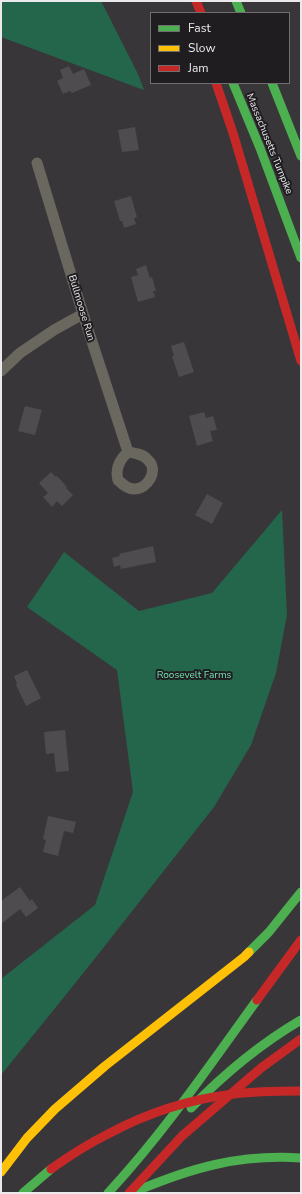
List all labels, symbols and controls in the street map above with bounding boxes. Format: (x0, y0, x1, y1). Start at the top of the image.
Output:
legend (150, 12, 290, 84)
text: Fast (188, 20, 211, 36)
text: Slow (188, 40, 216, 56)
text: Jam (188, 60, 209, 76)
street label: Massachusetts Turnpike (243, 92, 295, 196)
street label: Bullmoose Run (65, 273, 97, 343)
park label: Roosevelt Farms (157, 670, 231, 682)

